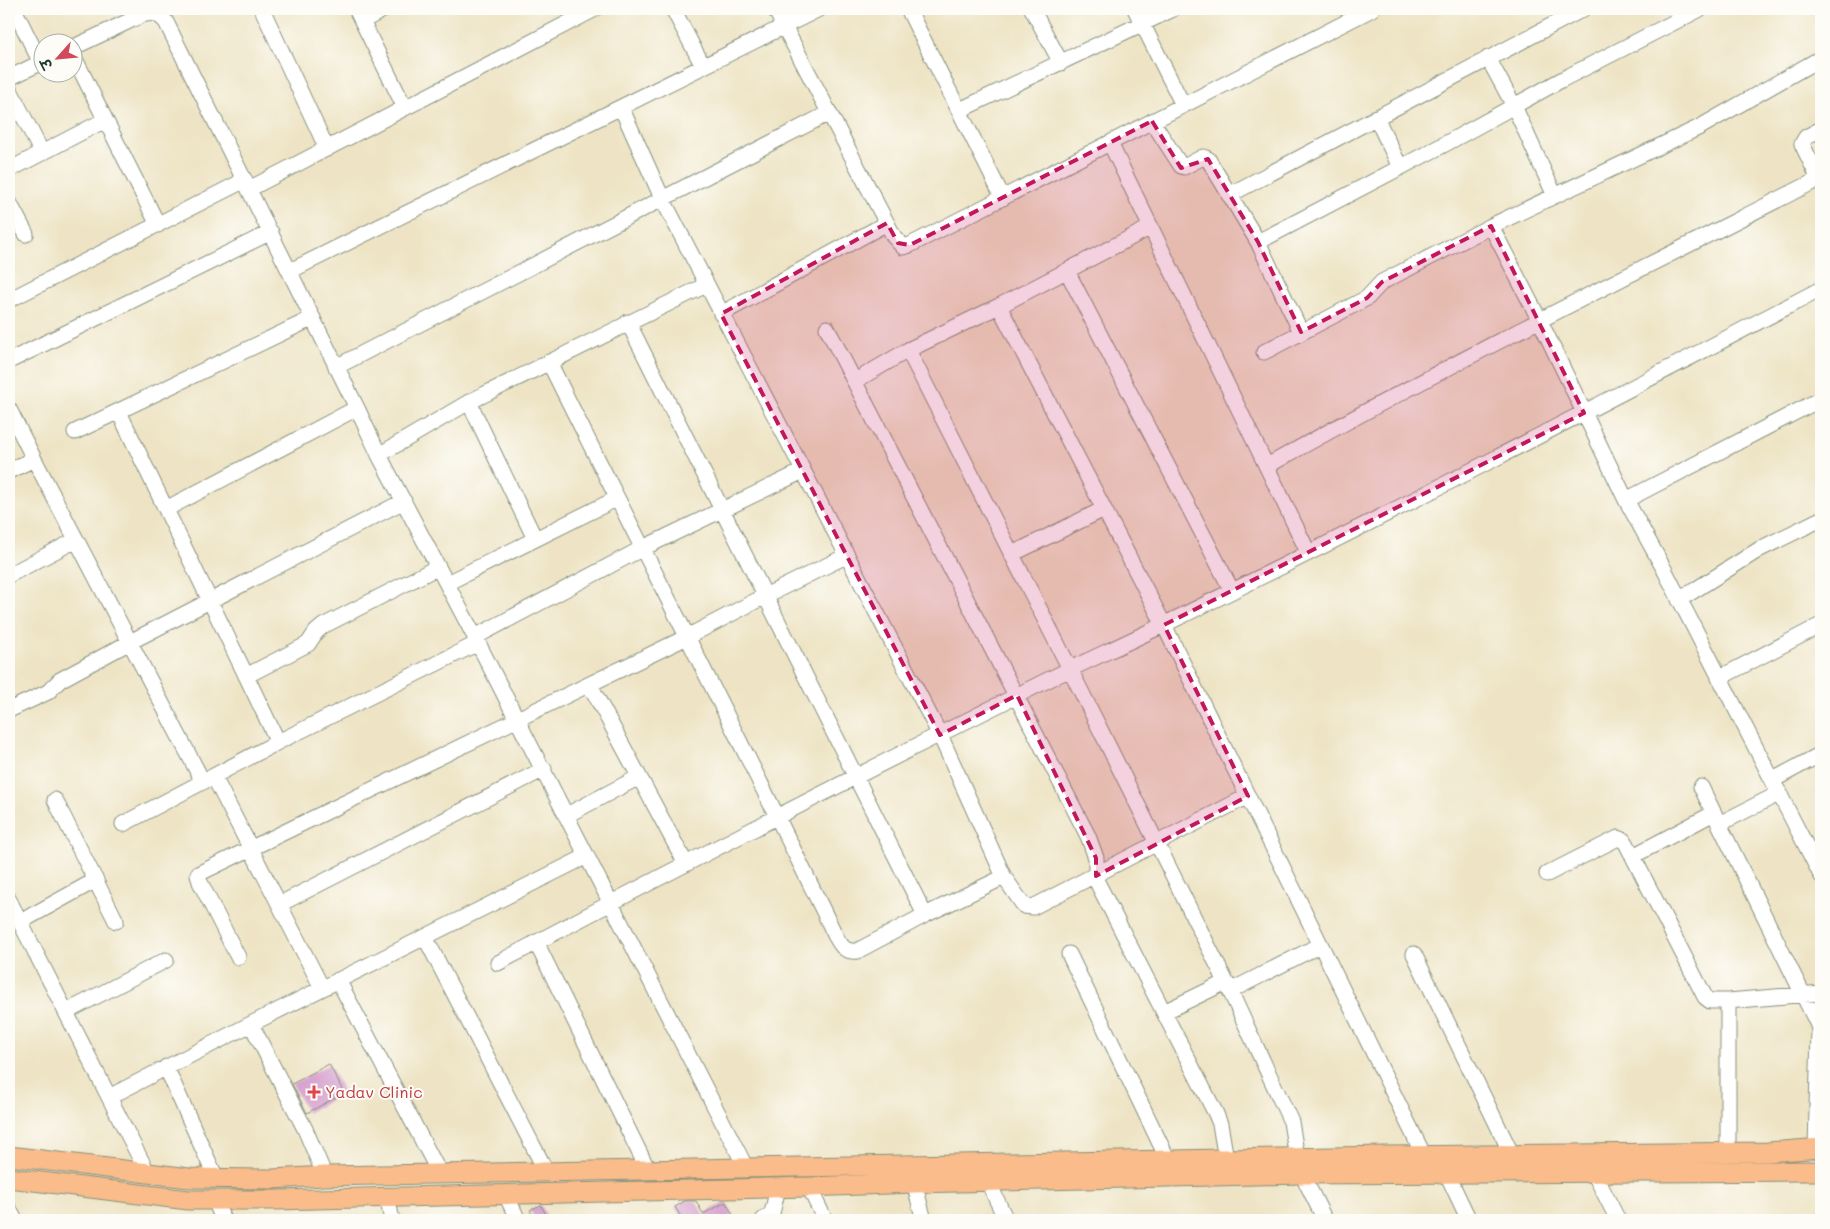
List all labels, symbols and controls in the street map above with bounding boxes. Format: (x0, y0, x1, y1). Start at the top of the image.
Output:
north arrow (32, 32, 82, 82)
text: उ (35, 54, 57, 74)
place label: Yadav Clinic (325, 1081, 423, 1102)
marker: Yadav Clinic (307, 1085, 321, 1099)

